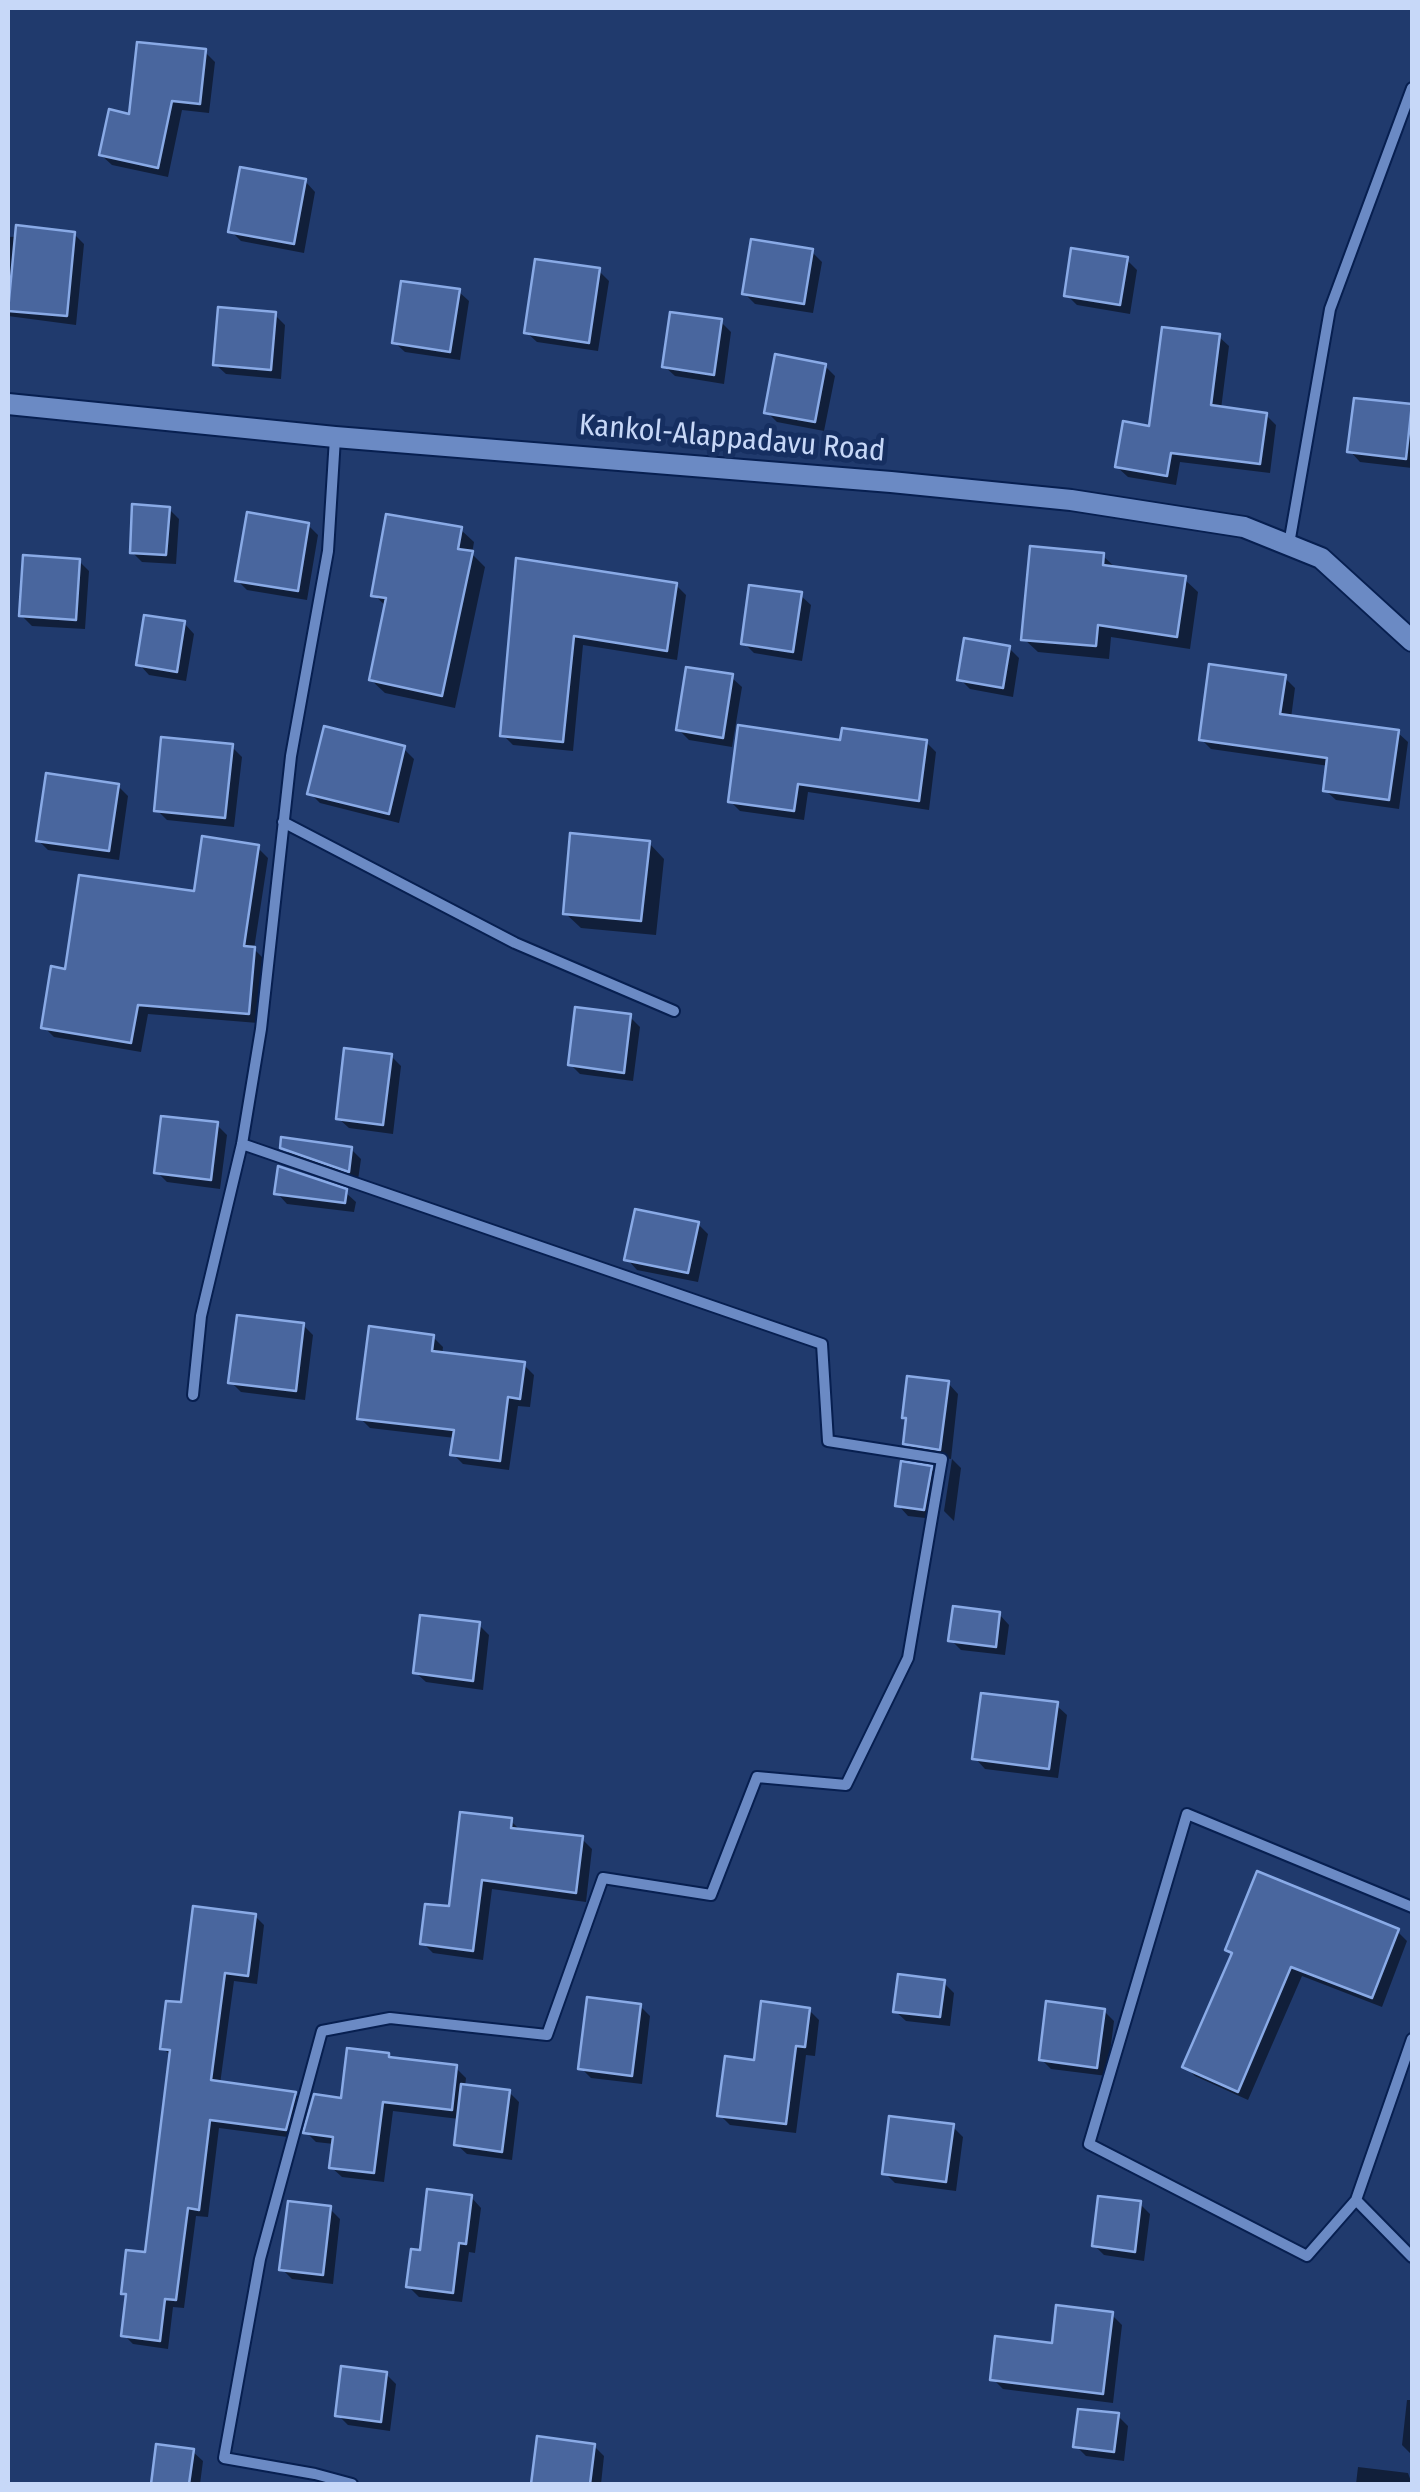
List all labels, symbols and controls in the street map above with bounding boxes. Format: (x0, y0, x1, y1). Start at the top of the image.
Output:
street label: Kankol-Alappadavu Road (577, 408, 887, 470)

